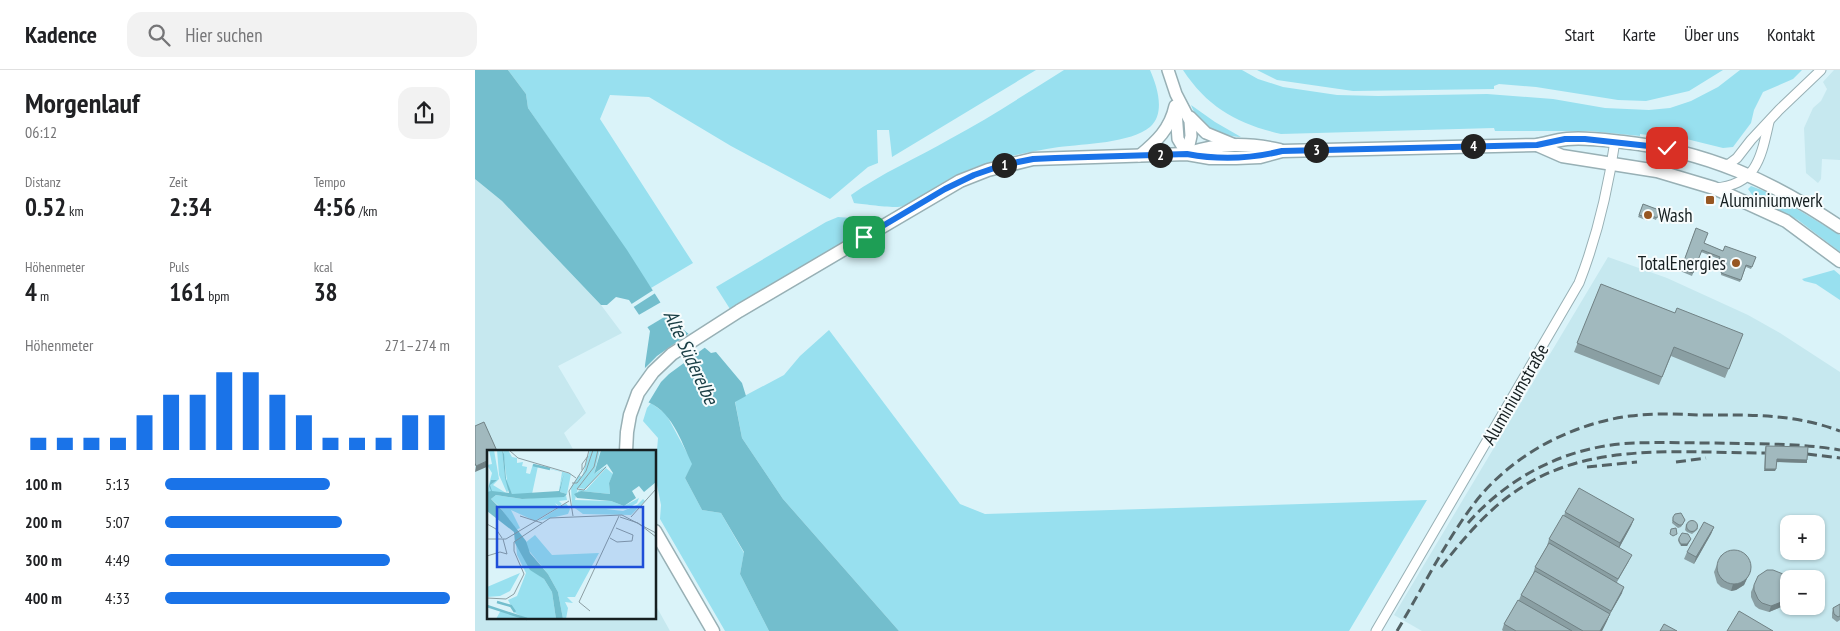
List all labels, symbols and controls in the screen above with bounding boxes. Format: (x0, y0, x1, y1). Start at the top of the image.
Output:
search box (127, 12, 477, 57)
text: Kadence (25, 19, 97, 50)
icon: search (145, 21, 173, 49)
text: Hier suchen (185, 23, 263, 47)
text: Start (1564, 23, 1595, 46)
text: Karte (1623, 23, 1656, 46)
text: Über uns (1684, 23, 1739, 46)
text: Kontakt (1767, 23, 1815, 46)
text: Morgenlauf (25, 84, 140, 121)
button: share (398, 87, 450, 139)
text: 06:12 (25, 122, 57, 142)
pin (1646, 127, 1688, 169)
pin: 4 (1461, 134, 1485, 158)
icon: check (1653, 134, 1681, 162)
text: 4 (1470, 137, 1477, 155)
pin: 3 (1303, 138, 1329, 162)
text: 3 (1313, 141, 1320, 159)
pin: 2 (1147, 142, 1173, 168)
text: 2 (1157, 146, 1164, 164)
pin: 1 (991, 152, 1017, 178)
text: 1 (1001, 156, 1008, 174)
text: Distanz (25, 173, 61, 191)
text: Zeit (169, 173, 188, 191)
text: Tempo (314, 173, 346, 191)
place label: Aluminiumwerk (1720, 188, 1823, 212)
text: 0.52 (25, 191, 66, 223)
text: 2:34 (169, 191, 211, 223)
text: 4:56 (314, 191, 356, 223)
marker: Aluminiumwerk (1704, 194, 1716, 206)
text: km (66, 202, 84, 220)
text: /km (356, 202, 377, 220)
place label: Wash (1658, 203, 1693, 227)
marker: Wash (1642, 209, 1654, 221)
pin (843, 216, 885, 258)
icon: arrive (850, 223, 878, 251)
place label: TotalEnergies (1638, 251, 1726, 275)
marker: TotalEnergies (1730, 257, 1742, 269)
text: Höhenmeter (25, 258, 85, 276)
text: Puls (169, 258, 189, 276)
text: kcal (314, 258, 333, 276)
text: 4 (25, 276, 37, 308)
text: 161 (169, 276, 205, 308)
text: 38 (314, 276, 338, 308)
text: m (37, 287, 49, 305)
text: bpm (205, 287, 229, 305)
water label: Alte Süderelbe (658, 306, 725, 410)
text: Höhenmeter (25, 335, 93, 355)
text: 271–274 m (385, 335, 450, 355)
street label: Aluminiumstraße (1476, 339, 1554, 449)
inset map (487, 450, 656, 618)
text: 100 m (25, 474, 62, 494)
text: 5:13 (105, 474, 130, 494)
text: 200 m (25, 512, 62, 532)
text: 5:07 (105, 512, 130, 532)
map controls (1780, 515, 1825, 615)
button: + (1780, 515, 1825, 560)
text: 300 m (25, 550, 62, 570)
text: 4:49 (105, 550, 130, 570)
button: − (1780, 570, 1825, 615)
text: 400 m (25, 588, 62, 608)
text: 4:33 (105, 588, 130, 608)

